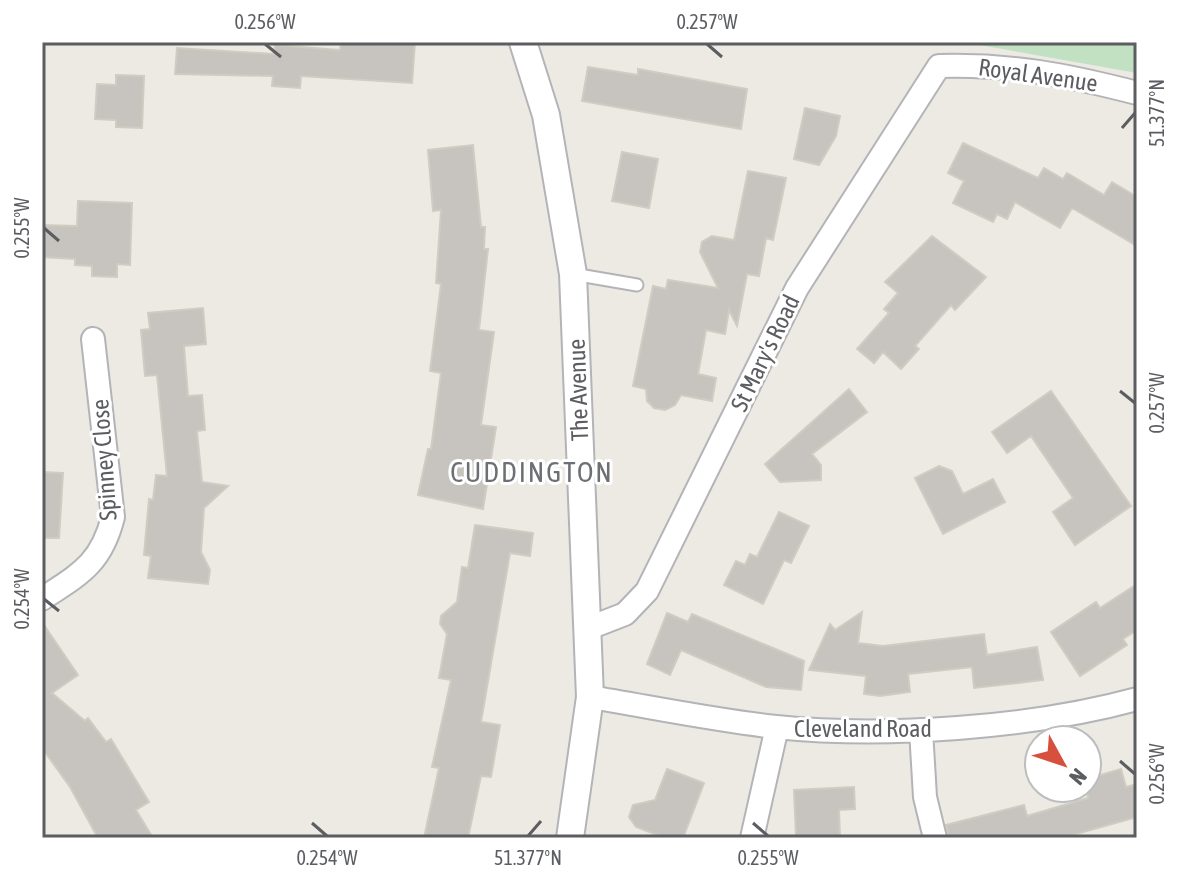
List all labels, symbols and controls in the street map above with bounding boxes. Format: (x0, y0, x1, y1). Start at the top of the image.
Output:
text: 0.256°W (234, 10, 296, 33)
text: 0.257°W (676, 10, 738, 33)
street label: Royal Avenue (977, 53, 1099, 97)
text: 51.377°N (1145, 79, 1168, 147)
text: 0.255°W (10, 197, 33, 259)
street label: St Mary's Road (725, 290, 805, 416)
street label: The Avenue (563, 338, 593, 442)
text: 0.257°W (1145, 372, 1168, 434)
street label: Spinney Close (86, 398, 122, 522)
district label: CUDDINGTON (450, 456, 614, 488)
text: 0.254°W (10, 568, 33, 630)
street label: Cleveland Road (794, 715, 932, 742)
north arrow (1023, 724, 1103, 804)
text: 0.256°W (1145, 743, 1168, 805)
text: N (1064, 764, 1092, 790)
text: 0.254°W (296, 846, 358, 869)
text: 51.377°N (494, 846, 562, 869)
text: 0.255°W (737, 846, 799, 869)

